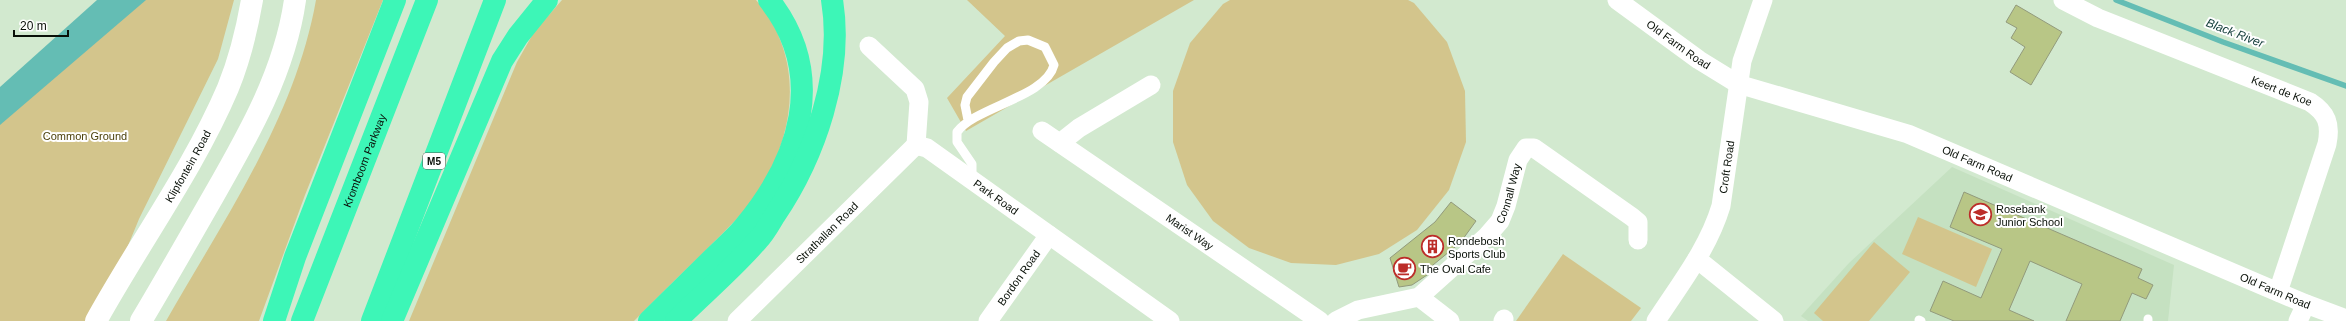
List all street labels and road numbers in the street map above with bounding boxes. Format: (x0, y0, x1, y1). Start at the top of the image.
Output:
street label: Old Farm Road (1644, 18, 1712, 71)
street label: Keert de Koe (2250, 73, 2314, 108)
street label: Kromboom Parkway (341, 112, 388, 209)
street label: Klipfontein Road (163, 128, 213, 204)
street label: Croft Road (1717, 140, 1736, 194)
street label: Old Farm Road (1940, 143, 2014, 184)
road number: M5 (423, 153, 445, 169)
street label: Connall Way (1494, 162, 1523, 225)
street label: Park Road (971, 177, 1021, 217)
street label: Strathallan Road (793, 200, 860, 266)
street label: Marist Way (1164, 212, 1216, 253)
street label: Bordon Road (995, 248, 1042, 308)
street label: Old Farm Road (2238, 271, 2312, 311)

